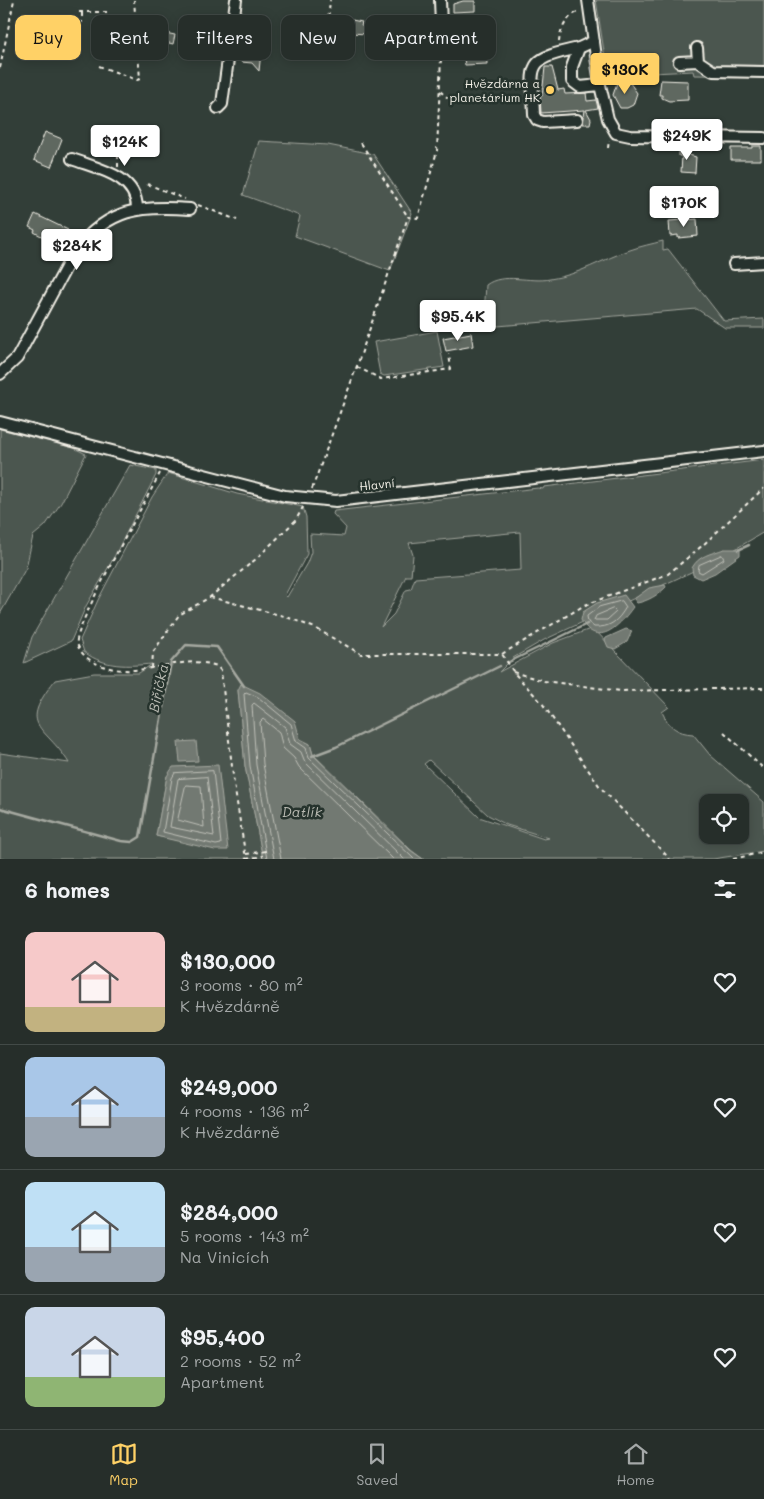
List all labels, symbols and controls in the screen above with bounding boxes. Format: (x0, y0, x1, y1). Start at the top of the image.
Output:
chip: Buy (15, 15, 81, 60)
chip: Rent (91, 15, 168, 60)
chip: Filters (178, 15, 271, 60)
chip: New (281, 15, 355, 60)
chip: Apartment (365, 15, 496, 60)
pin: $130K (590, 52, 660, 95)
text: $130K (601, 58, 649, 79)
place label: Hvězdárna a planetárium HK (450, 75, 541, 105)
marker: Hvězdárna a planetárium HK (544, 84, 556, 96)
pin: $249K (652, 119, 722, 161)
pin: $124K (90, 124, 160, 167)
text: $249K (662, 124, 712, 145)
text: $124K (102, 130, 148, 151)
pin: $170K (649, 186, 719, 228)
text: $170K (661, 191, 707, 212)
pin: $284K (42, 228, 112, 271)
text: $284K (52, 234, 102, 255)
pin: $95.4K (417, 300, 499, 342)
text: $95.4K (431, 305, 485, 326)
street label: Hlavní (358, 474, 396, 494)
water label: Biřička (144, 662, 172, 714)
map controls (699, 794, 749, 844)
button: locate (699, 794, 749, 844)
water label: Datlík (282, 802, 322, 821)
icon: filters (711, 875, 739, 903)
text: 6 homes (25, 876, 110, 903)
text: $130,000 (180, 947, 275, 974)
icon: home (65, 952, 125, 1012)
icon: heart (711, 968, 739, 996)
text: 3 rooms · 80 m² (180, 974, 303, 995)
text: K Hvězdárně (180, 995, 280, 1016)
text: $249,000 (180, 1073, 278, 1100)
icon: home (65, 1077, 125, 1137)
icon: heart (711, 1093, 739, 1121)
text: 4 rooms · 136 m² (180, 1100, 309, 1121)
text: K Hvězdárně (180, 1121, 280, 1142)
text: $284,000 (180, 1198, 278, 1225)
icon: home (65, 1202, 125, 1262)
icon: heart (711, 1218, 739, 1246)
text: 5 rooms · 143 m² (180, 1225, 309, 1246)
text: Na Vinicích (180, 1246, 269, 1267)
text: $95,400 (180, 1323, 265, 1350)
icon: home (65, 1327, 125, 1387)
icon: heart (711, 1343, 739, 1371)
text: 2 rooms · 52 m² (180, 1350, 301, 1371)
text: Apartment (180, 1371, 265, 1392)
tab: Map (109, 1440, 138, 1489)
tab: Saved (356, 1440, 398, 1489)
tab: Home (617, 1440, 655, 1489)

